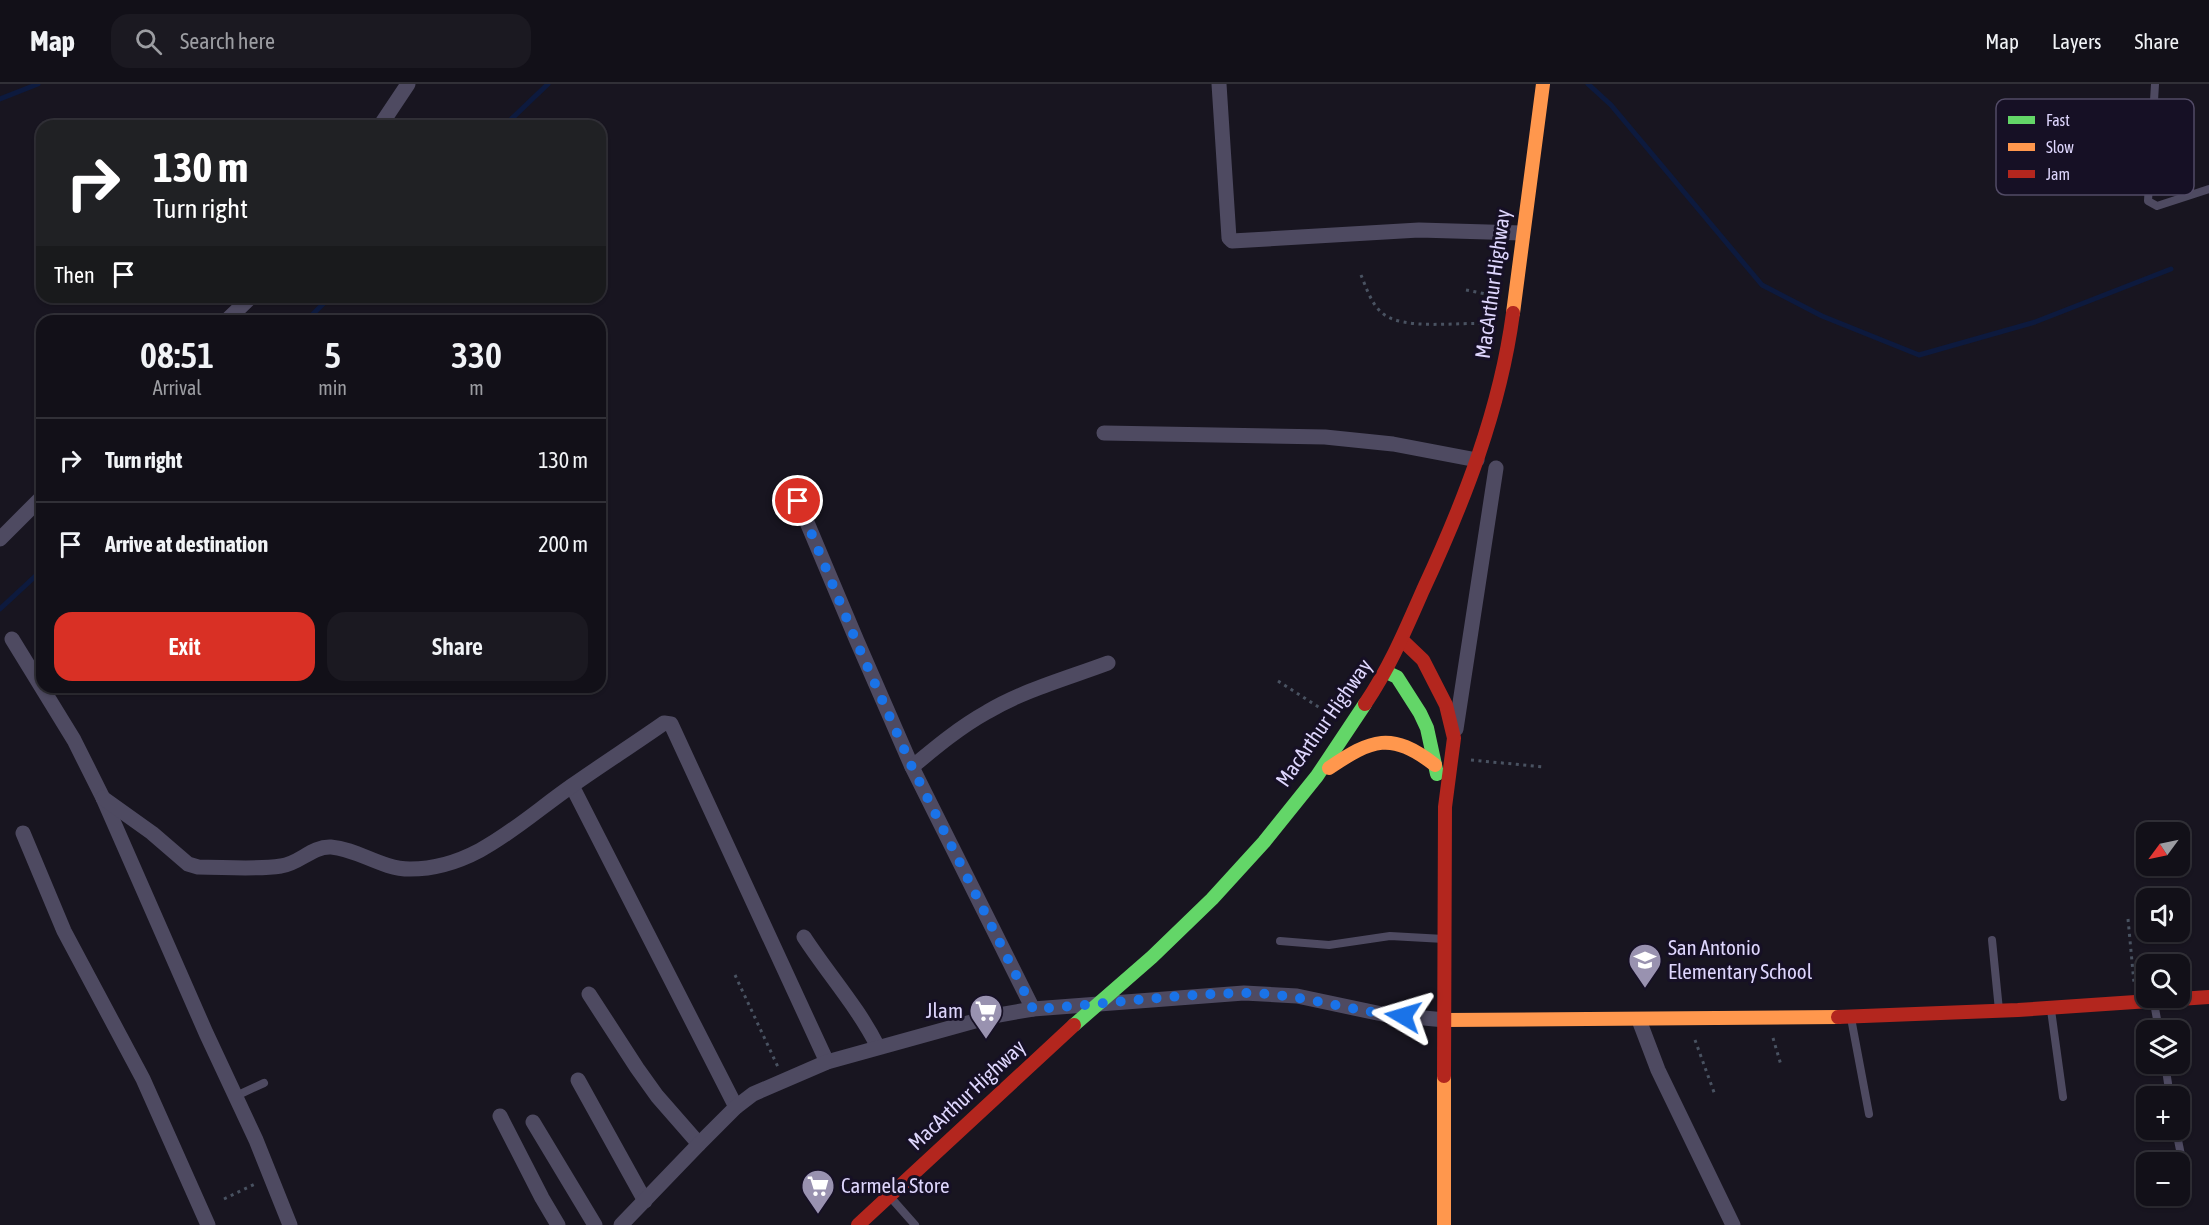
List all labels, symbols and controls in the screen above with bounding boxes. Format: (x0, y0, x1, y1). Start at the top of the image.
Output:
search box (111, 14, 531, 68)
text: Map (30, 25, 75, 57)
icon: search (132, 25, 165, 58)
text: Search here (180, 28, 275, 54)
text: Map (1985, 29, 2019, 53)
text: Layers (2052, 29, 2102, 53)
text: Share (2135, 29, 2179, 53)
legend (1996, 99, 2194, 195)
text: Fast (2046, 111, 2070, 129)
text: Slow (2046, 138, 2074, 156)
text: 130 m (153, 143, 248, 191)
icon: right (54, 144, 132, 222)
text: Jam (2046, 165, 2070, 183)
text: Turn right (153, 193, 248, 224)
street label: MacArthur Highway (1470, 207, 1514, 360)
icon: arrive (107, 258, 140, 291)
text: Then (54, 262, 95, 288)
text: 08:51 (140, 334, 214, 376)
text: 5 (324, 334, 341, 376)
text: 330 (451, 334, 502, 376)
text: Arrival (153, 376, 202, 399)
text: min (318, 376, 347, 399)
text: m (469, 376, 484, 399)
icon: right (54, 444, 87, 477)
text: Turn right (105, 447, 182, 473)
text: 130 m (538, 447, 588, 473)
pin (772, 475, 823, 526)
icon: arrive (781, 484, 814, 517)
icon: arrive (54, 528, 87, 561)
text: Arrive at destination (105, 531, 268, 557)
text: 200 m (538, 531, 588, 557)
button: Exit (54, 612, 315, 681)
button: Share (327, 612, 588, 681)
street label: MacArthur Highway (1270, 654, 1376, 791)
north arrow (2136, 822, 2190, 876)
map controls (2136, 822, 2190, 1206)
button: sound (2136, 888, 2190, 942)
place label: San Antonio Elementary School (1668, 935, 1813, 983)
school or university icon: San Antonio Elementary School (1627, 942, 1663, 989)
button: search (2136, 954, 2190, 1008)
position arrow (1371, 984, 1435, 1048)
supermarket icon: Jlam (968, 993, 1004, 1040)
place label: Jlam (926, 998, 963, 1022)
button: layers (2136, 1020, 2190, 1074)
street label: MacArthur Highway (903, 1034, 1030, 1154)
button: + (2136, 1086, 2190, 1140)
button: − (2136, 1152, 2190, 1206)
supermarket icon: Carmela Store (800, 1168, 836, 1215)
place label: Carmela Store (841, 1173, 950, 1197)

